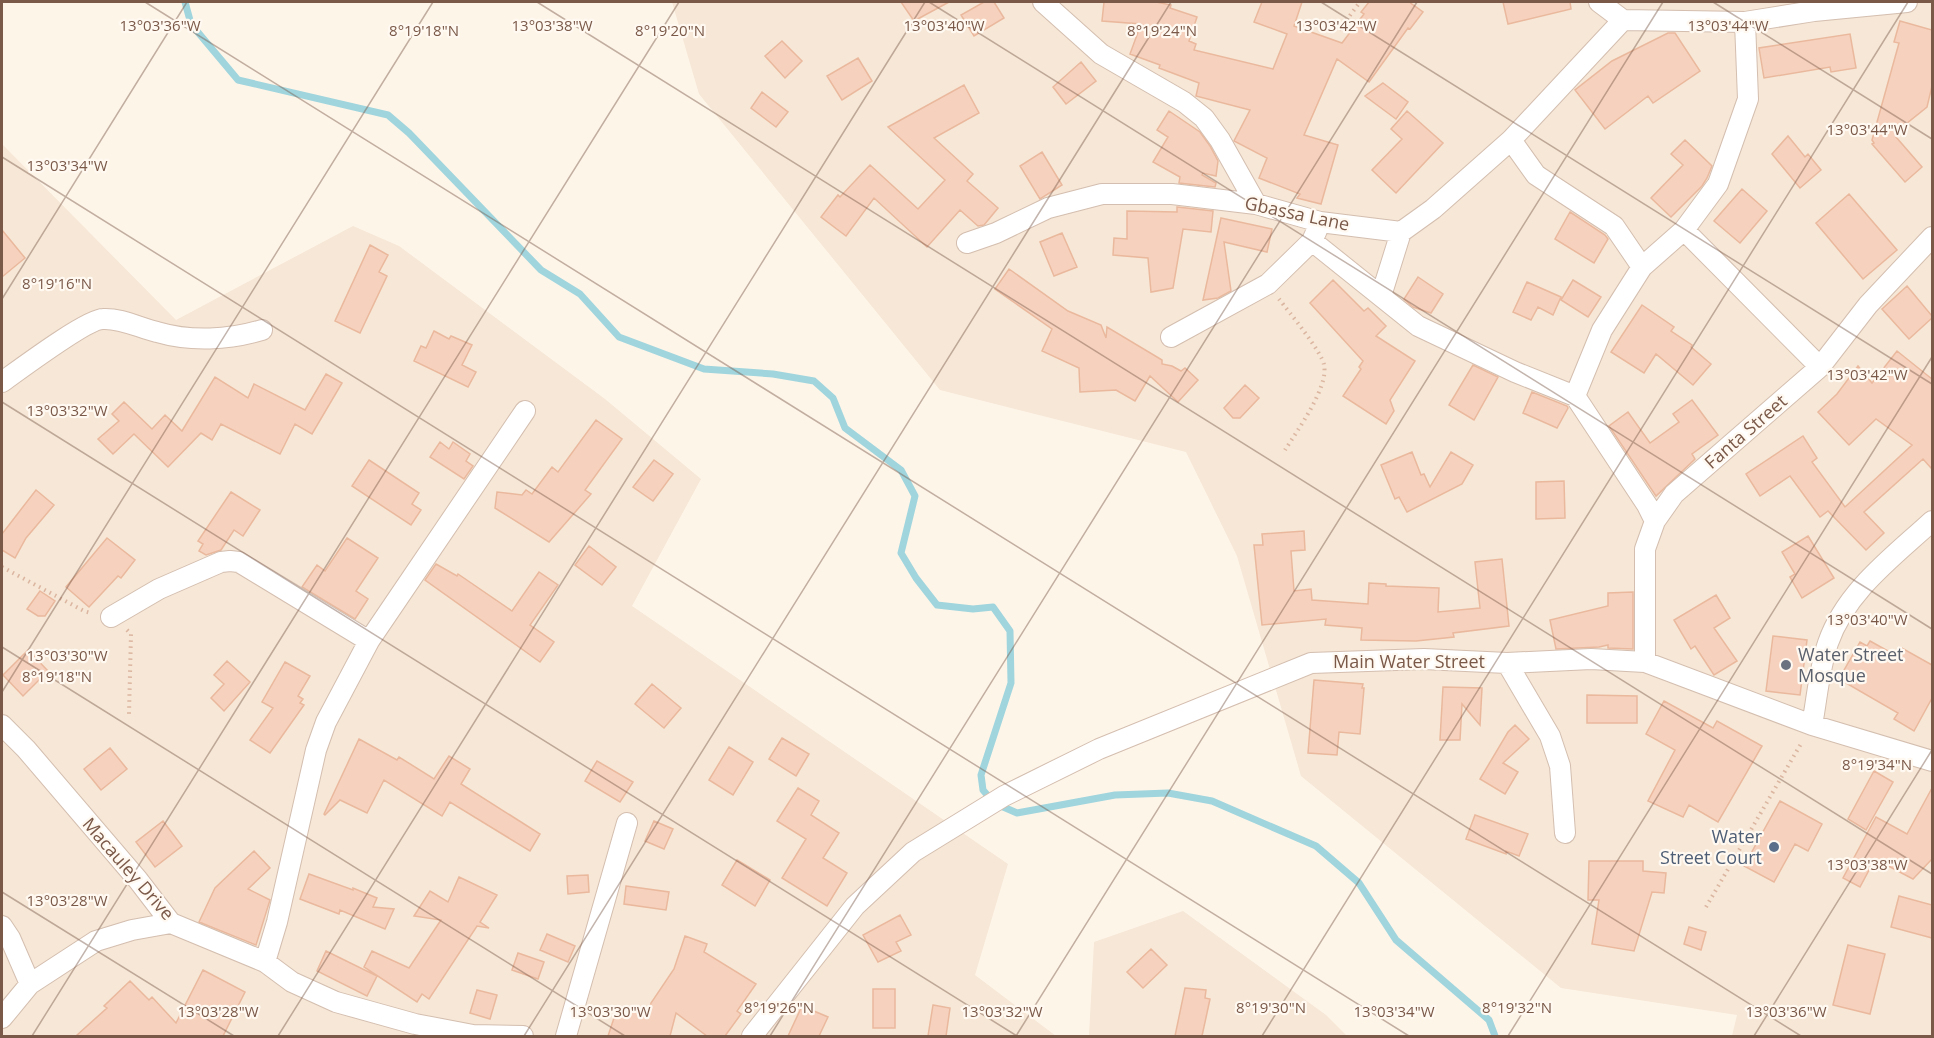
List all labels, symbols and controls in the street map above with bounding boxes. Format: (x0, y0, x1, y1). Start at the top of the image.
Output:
text: 13°03'36"W (120, 15, 201, 35)
text: 13°03'38"W (512, 15, 593, 35)
text: 13°03'40"W (904, 15, 985, 35)
text: 13°03'42"W (1296, 15, 1377, 35)
text: 13°03'44"W (1688, 15, 1769, 35)
text: 8°19'18"N (389, 20, 459, 40)
text: 8°19'20"N (635, 20, 705, 40)
text: 8°19'24"N (1127, 20, 1197, 40)
text: 13°03'44"W (1827, 119, 1908, 139)
text: 13°03'34"W (27, 155, 108, 175)
street label: Gbassa Lane (1243, 190, 1352, 236)
text: 8°19'16"N (22, 273, 92, 293)
text: 13°03'42"W (1827, 364, 1908, 384)
street label: Fanta Street (1699, 389, 1792, 474)
text: 13°03'32"W (27, 400, 108, 420)
text: 13°03'40"W (1827, 609, 1908, 629)
place label: Water Street Mosque (1798, 642, 1903, 687)
text: 13°03'30"W (27, 645, 108, 665)
street label: Main Water Street (1333, 649, 1485, 673)
marker: Water Street Mosque (1779, 658, 1793, 672)
text: 8°19'18"N (22, 666, 92, 686)
text: 8°19'34"N (1842, 754, 1912, 774)
street label: Macauley Drive (78, 812, 180, 925)
place label: Water Street Court (1660, 824, 1763, 869)
marker: Water Street Court (1767, 840, 1781, 854)
text: 13°03'38"W (1827, 854, 1908, 874)
text: 13°03'28"W (27, 890, 108, 910)
text: 8°19'26"N (744, 997, 814, 1017)
text: 8°19'30"N (1236, 997, 1306, 1017)
text: 8°19'32"N (1482, 997, 1552, 1017)
text: 13°03'28"W (178, 1001, 259, 1021)
text: 13°03'30"W (570, 1001, 651, 1021)
text: 13°03'32"W (962, 1001, 1043, 1021)
text: 13°03'34"W (1354, 1001, 1435, 1021)
text: 13°03'36"W (1746, 1001, 1827, 1021)

